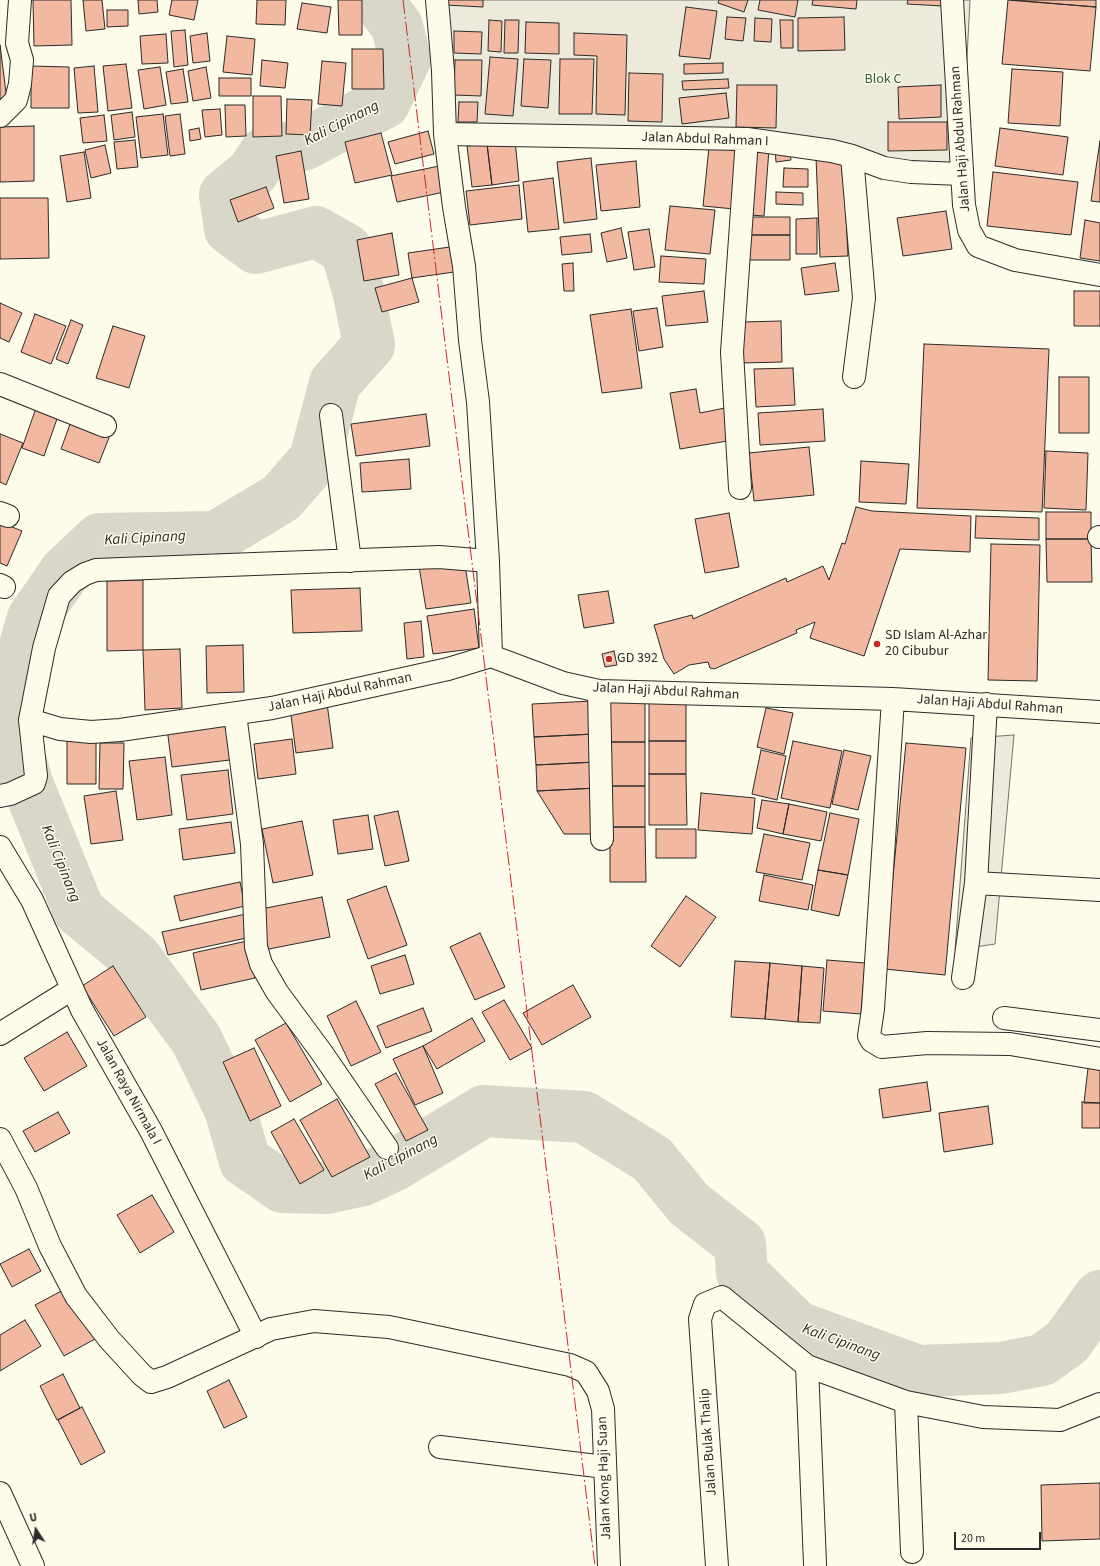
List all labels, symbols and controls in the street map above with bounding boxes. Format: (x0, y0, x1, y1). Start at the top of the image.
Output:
street label: Jalan Haji Abdul Rahman (948, 65, 974, 213)
park label: Blok C (864, 72, 902, 88)
water label: Kali Cipinang (302, 97, 382, 151)
street label: Jalan Abdul Rahman I (641, 129, 769, 151)
water label: Kali Cipinang (104, 528, 186, 550)
place label: SD Islam Al-Azhar 20 Cibubur (885, 628, 987, 660)
marker: SD Islam Al-Azhar 20 Cibubur (872, 639, 882, 649)
place label: GD 392 (617, 651, 658, 667)
marker: GD 392 (604, 654, 614, 664)
street label: Jalan Haji Abdul Rahman (266, 670, 414, 716)
street label: Jalan Haji Abdul Rahman (592, 680, 740, 704)
street label: Jalan Haji Abdul Rahman (916, 692, 1064, 718)
water label: Kali Cipinang (36, 823, 84, 905)
street label: Jalan Raya Nirmala I (92, 1036, 164, 1148)
water label: Kali Cipinang (361, 1131, 441, 1185)
water label: Kali Cipinang (800, 1321, 882, 1365)
street label: Jalan Bulak Thalip (697, 1388, 721, 1496)
street label: Jalan Kong Haji Suan (594, 1416, 616, 1540)
north arrow (16, 1510, 56, 1550)
text: U (28, 1510, 39, 1526)
scale bar (956, 1524, 1043, 1550)
text: 20 m (961, 1530, 985, 1547)

